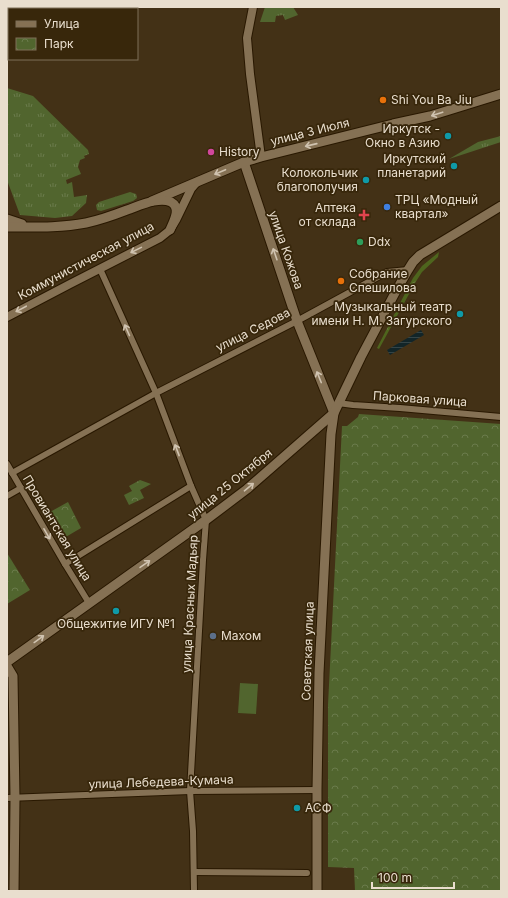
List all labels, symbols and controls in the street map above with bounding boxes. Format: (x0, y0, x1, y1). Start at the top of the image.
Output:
legend (8, 8, 138, 60)
text: Улица (44, 16, 79, 31)
text: Парк (44, 36, 74, 51)
place label: Shi You Ba Jiu (391, 92, 472, 107)
marker: Shi You Ba Jiu (378, 95, 388, 105)
one-way arrow (431, 111, 444, 118)
street label: улица 3 Июля (269, 114, 351, 149)
place label: Иркутск - Окно в Азию (365, 121, 440, 150)
marker: Иркутск - Окно в Азию (443, 131, 453, 141)
one-way arrow (304, 141, 317, 149)
place label: History (219, 144, 260, 159)
marker: History (206, 147, 216, 157)
place label: Иркутский планетарий (377, 151, 446, 180)
marker: Иркутский планетарий (449, 161, 459, 171)
place label: Колокольчик благополучия (277, 165, 358, 194)
one-way arrow (215, 169, 227, 176)
marker: Колокольчик благополучия (361, 175, 371, 185)
place label: ТРЦ «Модный квартал» (395, 192, 478, 221)
place label: Аптека от склада (299, 200, 356, 229)
marker: ТРЦ «Модный квартал» (382, 202, 392, 212)
street label: улица Кожова (266, 209, 307, 291)
marker: Аптека от склада (359, 210, 369, 220)
street label: Коммунистическая улица (15, 218, 156, 303)
place label: Ddx (368, 234, 391, 249)
marker: Ddx (355, 237, 365, 247)
one-way arrow (131, 246, 143, 254)
one-way arrow (271, 248, 278, 261)
place label: Собрание Спешилова (349, 266, 416, 295)
marker: Собрание Спешилова (336, 276, 346, 286)
place label: Музыкальный театр имени Н. М. Загурского (312, 299, 452, 328)
street label: улица Седова (213, 304, 292, 355)
one-way arrow (15, 306, 27, 313)
marker: Музыкальный театр имени Н. М. Загурского (455, 309, 465, 319)
one-way arrow (123, 324, 130, 336)
one-way arrow (315, 371, 322, 383)
street label: Парковая улица (373, 388, 467, 409)
one-way arrow (173, 444, 181, 456)
street label: улица 25 Октября (184, 445, 275, 522)
street label: Провиантская улица (20, 472, 95, 583)
one-way arrow (244, 482, 254, 491)
one-way arrow (44, 528, 52, 540)
street label: улица Красных Мадьяр (178, 535, 201, 673)
one-way arrow (139, 560, 150, 568)
street label: Советская улица (298, 601, 317, 701)
marker: Общежитие ИГУ №1 (111, 606, 121, 616)
place label: Общежитие ИГУ №1 (57, 616, 175, 631)
place label: Махом (221, 628, 261, 643)
marker: Махом (208, 631, 218, 641)
one-way arrow (33, 635, 44, 643)
street label: улица Лебедева-Кумача (88, 771, 234, 792)
place label: АСФ (305, 800, 332, 815)
marker: АСФ (292, 803, 302, 813)
scale bar (372, 864, 454, 890)
text: 100 m (378, 870, 412, 885)

